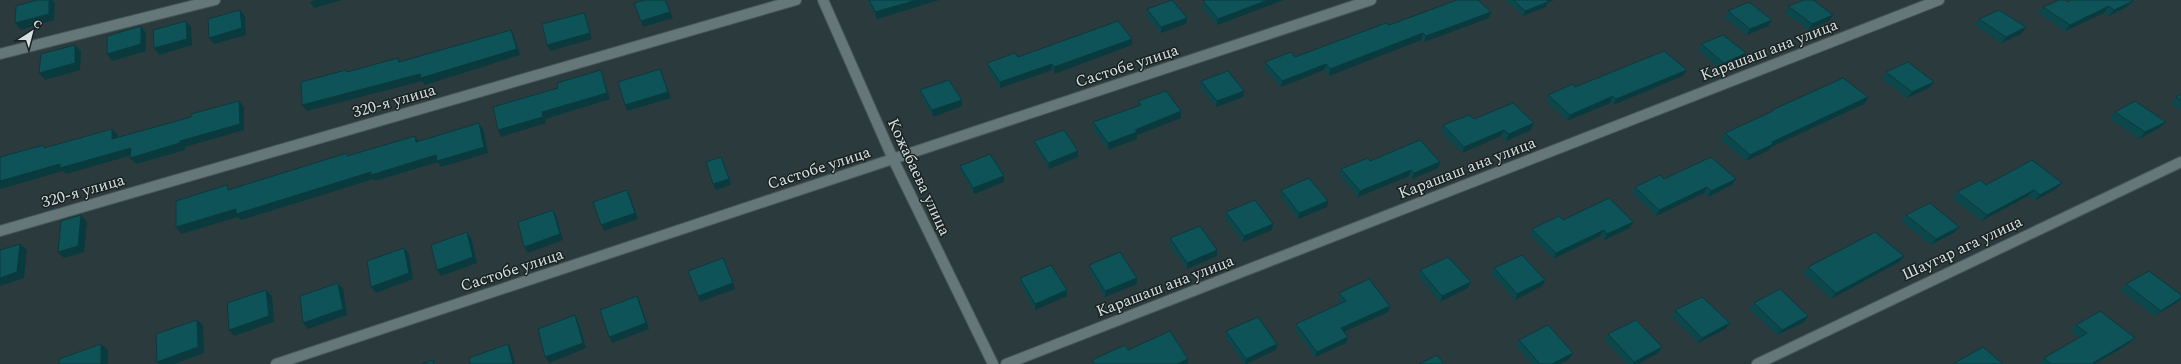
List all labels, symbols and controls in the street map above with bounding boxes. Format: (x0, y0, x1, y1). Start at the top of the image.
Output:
north arrow (12, 12, 52, 52)
street label: Карашаш ана улица (1697, 13, 1841, 87)
text: С (29, 15, 46, 34)
street label: Састобе улица (1072, 38, 1182, 94)
street label: 320-я улица (350, 78, 439, 124)
street label: Кожабаева улица (881, 114, 957, 240)
street label: Карашаш ана улица (1395, 131, 1539, 205)
street label: Састобе улица (764, 140, 874, 196)
street label: 320-я улица (39, 168, 128, 214)
street label: Шаугар ага улица (1898, 209, 2026, 286)
street label: Састобе улица (457, 242, 567, 298)
street label: Карашаш ана улица (1093, 249, 1237, 323)

